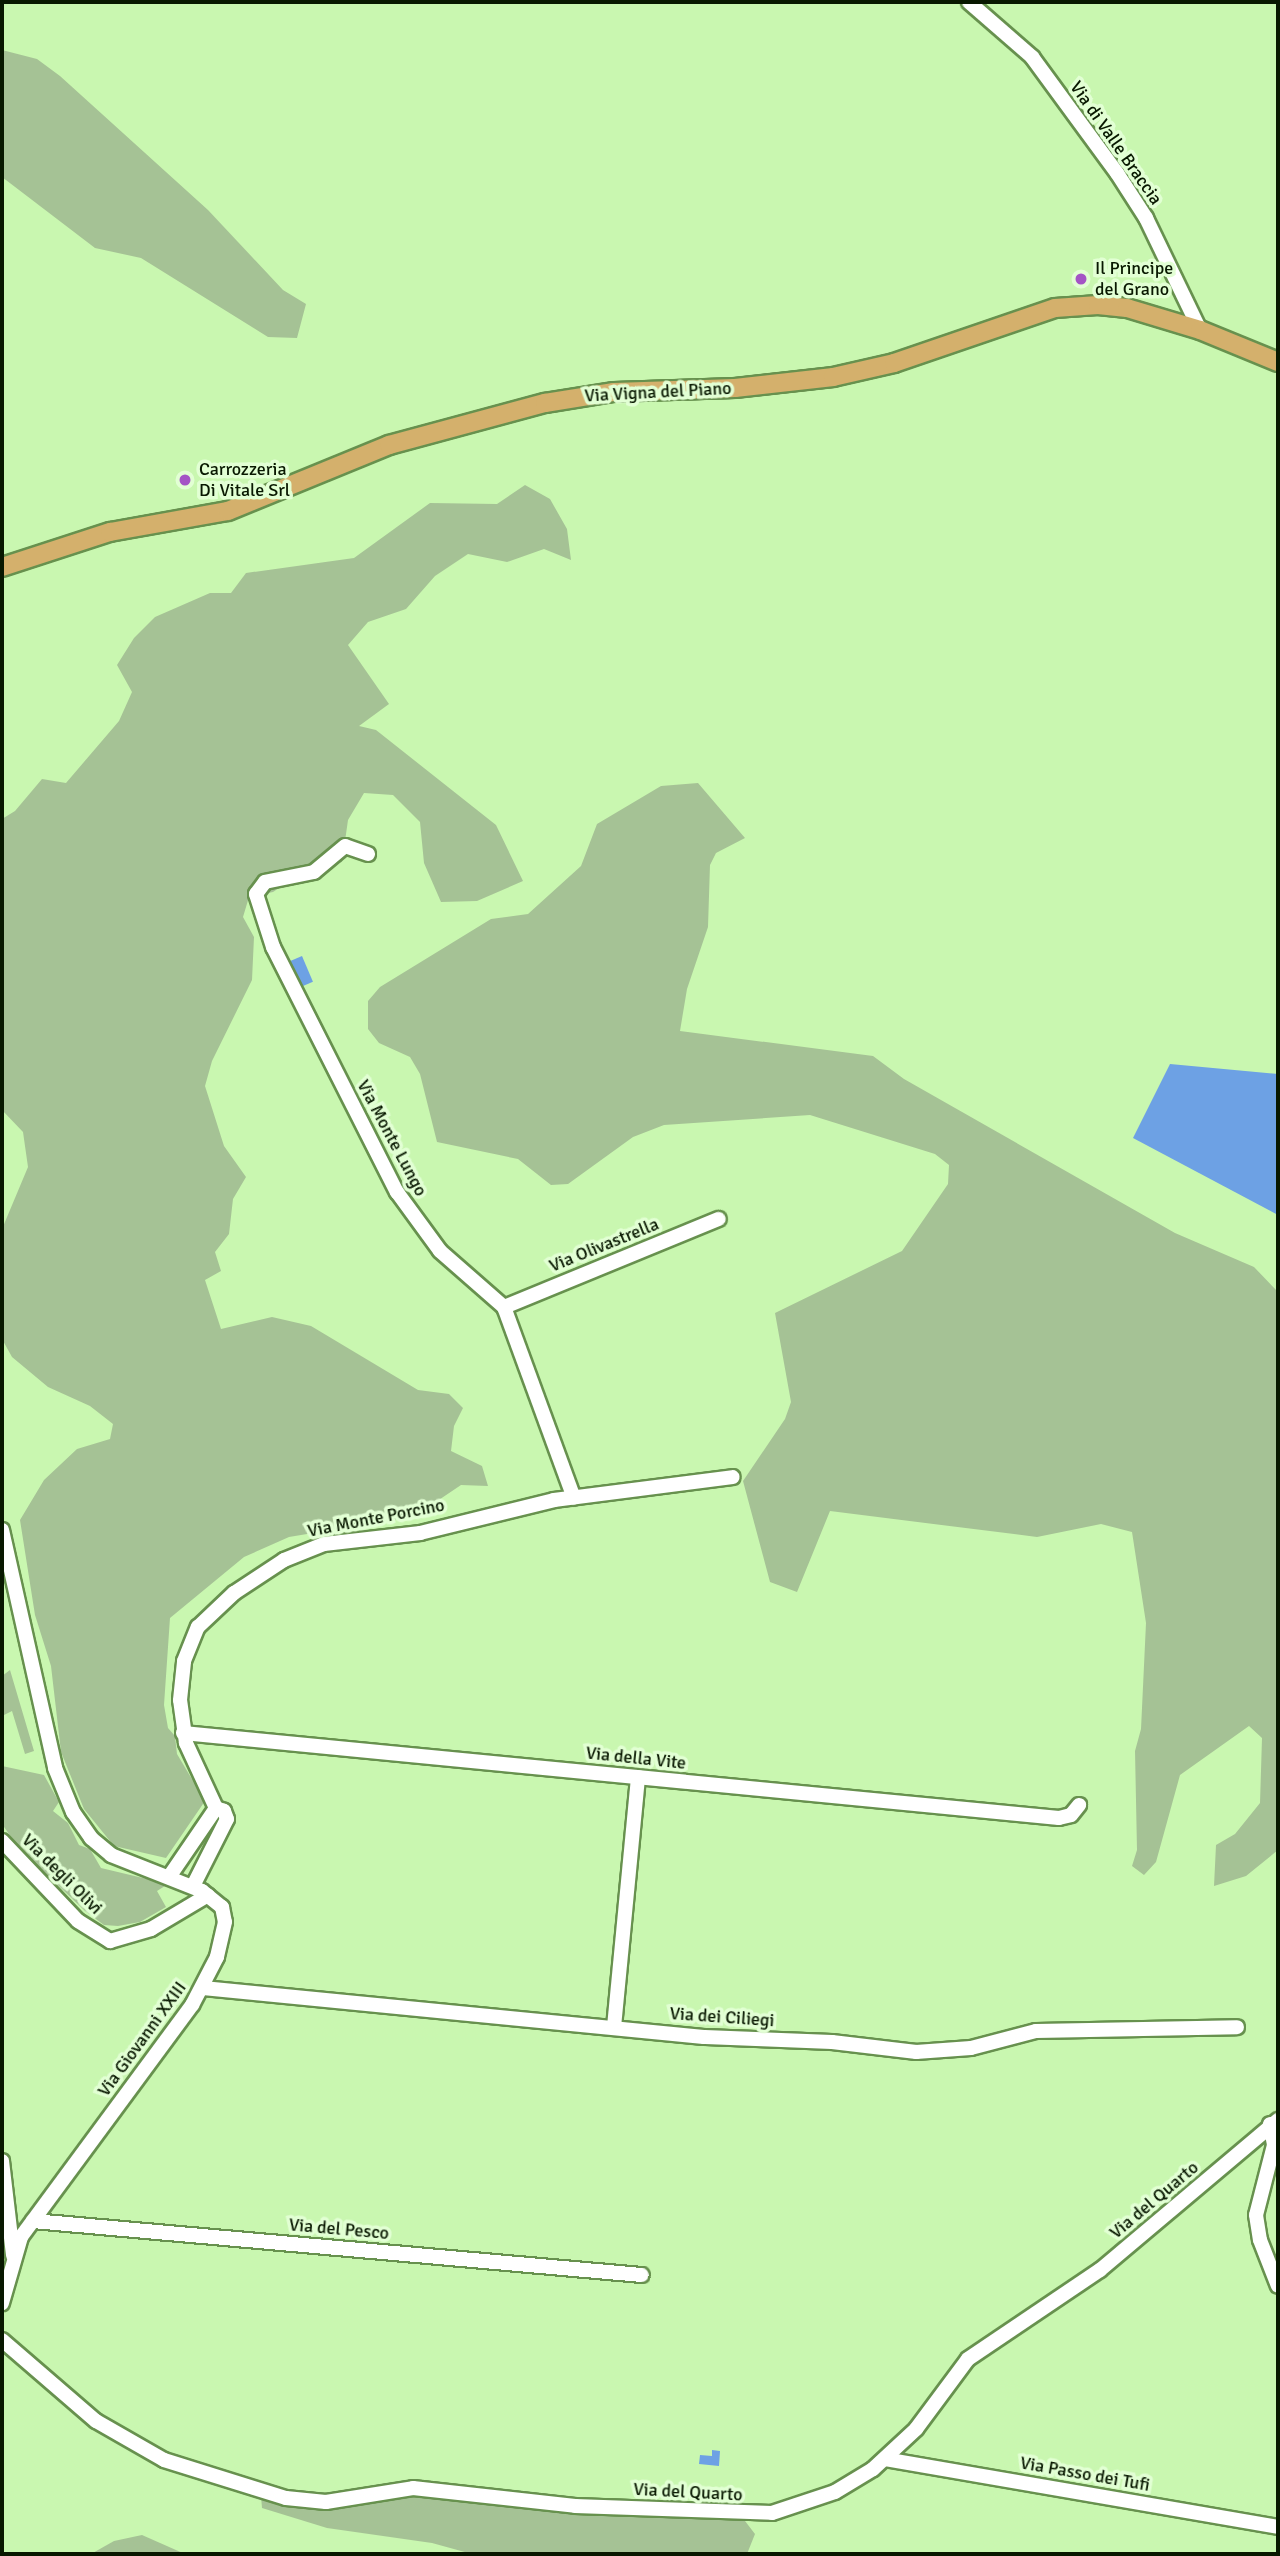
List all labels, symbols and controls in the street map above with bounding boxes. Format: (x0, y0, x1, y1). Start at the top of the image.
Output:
street label: Via di Valle Braccia (1065, 77, 1167, 209)
place label: Il Principe del Grano (1095, 258, 1173, 300)
marker: Il Principe del Grano (1073, 271, 1089, 287)
street label: Via Vigna del Piano (584, 377, 732, 407)
place label: Carrozzeria Di Vitale Srl (199, 459, 290, 502)
marker: Carrozzeria Di Vitale Srl (177, 472, 193, 488)
street label: Via Monte Lungo (352, 1076, 432, 1200)
street label: Via Olivastrella (546, 1213, 662, 1277)
street label: Via Monte Porcino (306, 1494, 446, 1542)
street label: Via della Vite (585, 1742, 687, 1774)
street label: Via degli Olivi (17, 1829, 107, 1919)
street label: Via Giovanni XXIII (93, 1977, 191, 2101)
street label: Via dei Ciliegi (669, 2003, 775, 2031)
street label: Via del Quarto (1105, 2157, 1203, 2243)
street label: Via del Pesco (288, 2214, 390, 2244)
street label: Via Passo dei Tufi (1018, 2452, 1152, 2496)
street label: Via del Quarto (633, 2478, 743, 2506)

